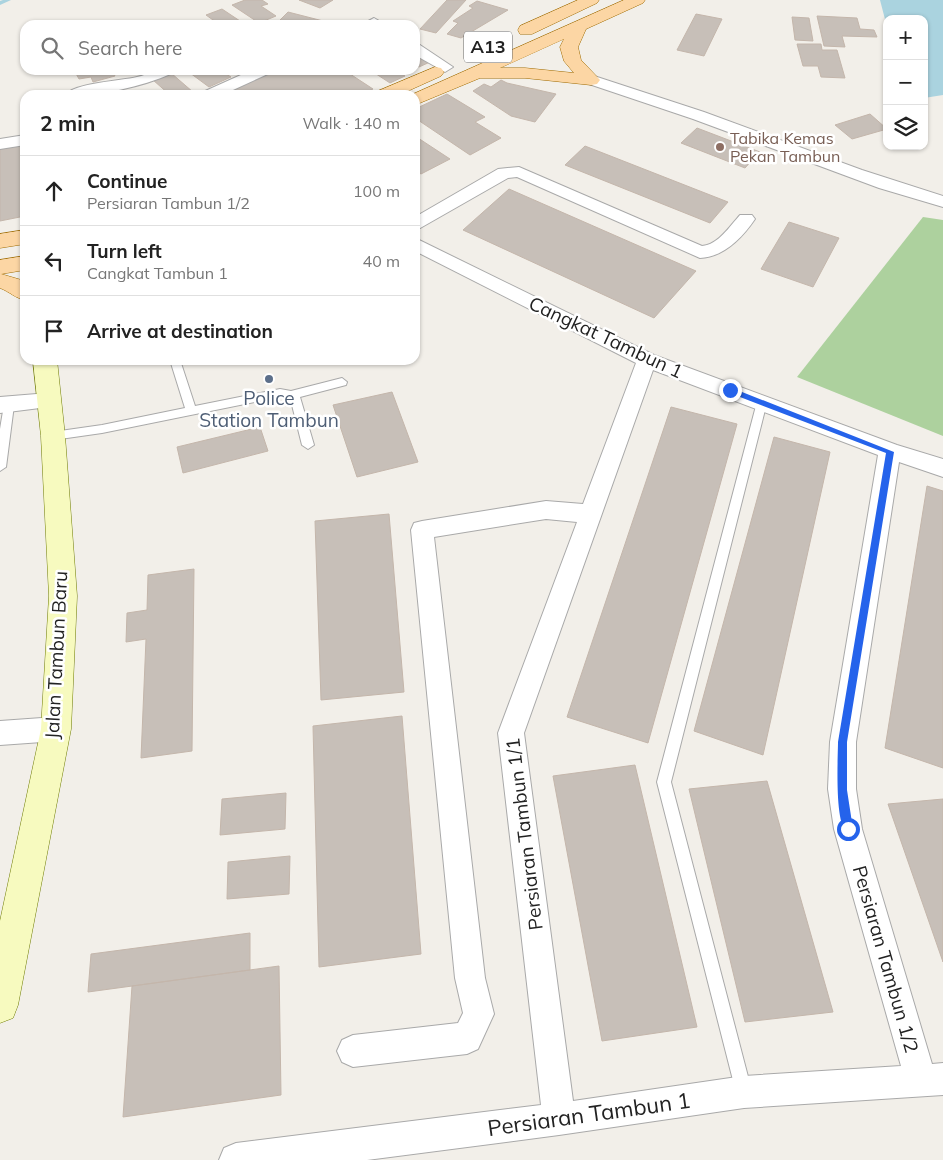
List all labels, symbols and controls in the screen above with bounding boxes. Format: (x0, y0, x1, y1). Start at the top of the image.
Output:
map controls (883, 15, 928, 150)
button: + (883, 15, 928, 60)
search box (20, 20, 420, 75)
road number: A13 (464, 32, 512, 62)
icon: search (38, 34, 66, 62)
text: Search here (78, 36, 182, 60)
button: − (883, 60, 928, 105)
button: layers (883, 105, 928, 150)
text: 2 min (40, 110, 95, 136)
text: Walk · 140 m (302, 113, 400, 133)
place label: Tabika Kemas Pekan Tambun (730, 128, 840, 166)
marker: Tabika Kemas Pekan Tambun (714, 141, 726, 153)
text: Continue (87, 169, 167, 193)
icon: ahead (40, 177, 68, 205)
text: 100 m (353, 181, 400, 201)
text: Persiaran Tambun 1/2 (87, 193, 250, 213)
text: Turn left (87, 239, 162, 263)
icon: left (40, 247, 68, 275)
text: 40 m (363, 251, 400, 271)
text: Cangkat Tambun 1 (87, 263, 228, 283)
street label: Cangkat Tambun 1 (525, 291, 687, 383)
icon: arrive (40, 317, 68, 345)
text: Arrive at destination (87, 319, 273, 343)
marker: Police Station Tambun (263, 373, 275, 385)
route end (719, 379, 742, 402)
place label: Police Station Tambun (199, 386, 339, 432)
street label: Jalan Tambun Baru (40, 570, 72, 740)
street label: Persiaran Tambun 1/1 (500, 736, 548, 932)
route start (837, 818, 860, 841)
street label: Persiaran Tambun 1/2 (848, 863, 924, 1055)
street label: Persiaran Tambun 1 (486, 1086, 692, 1142)

